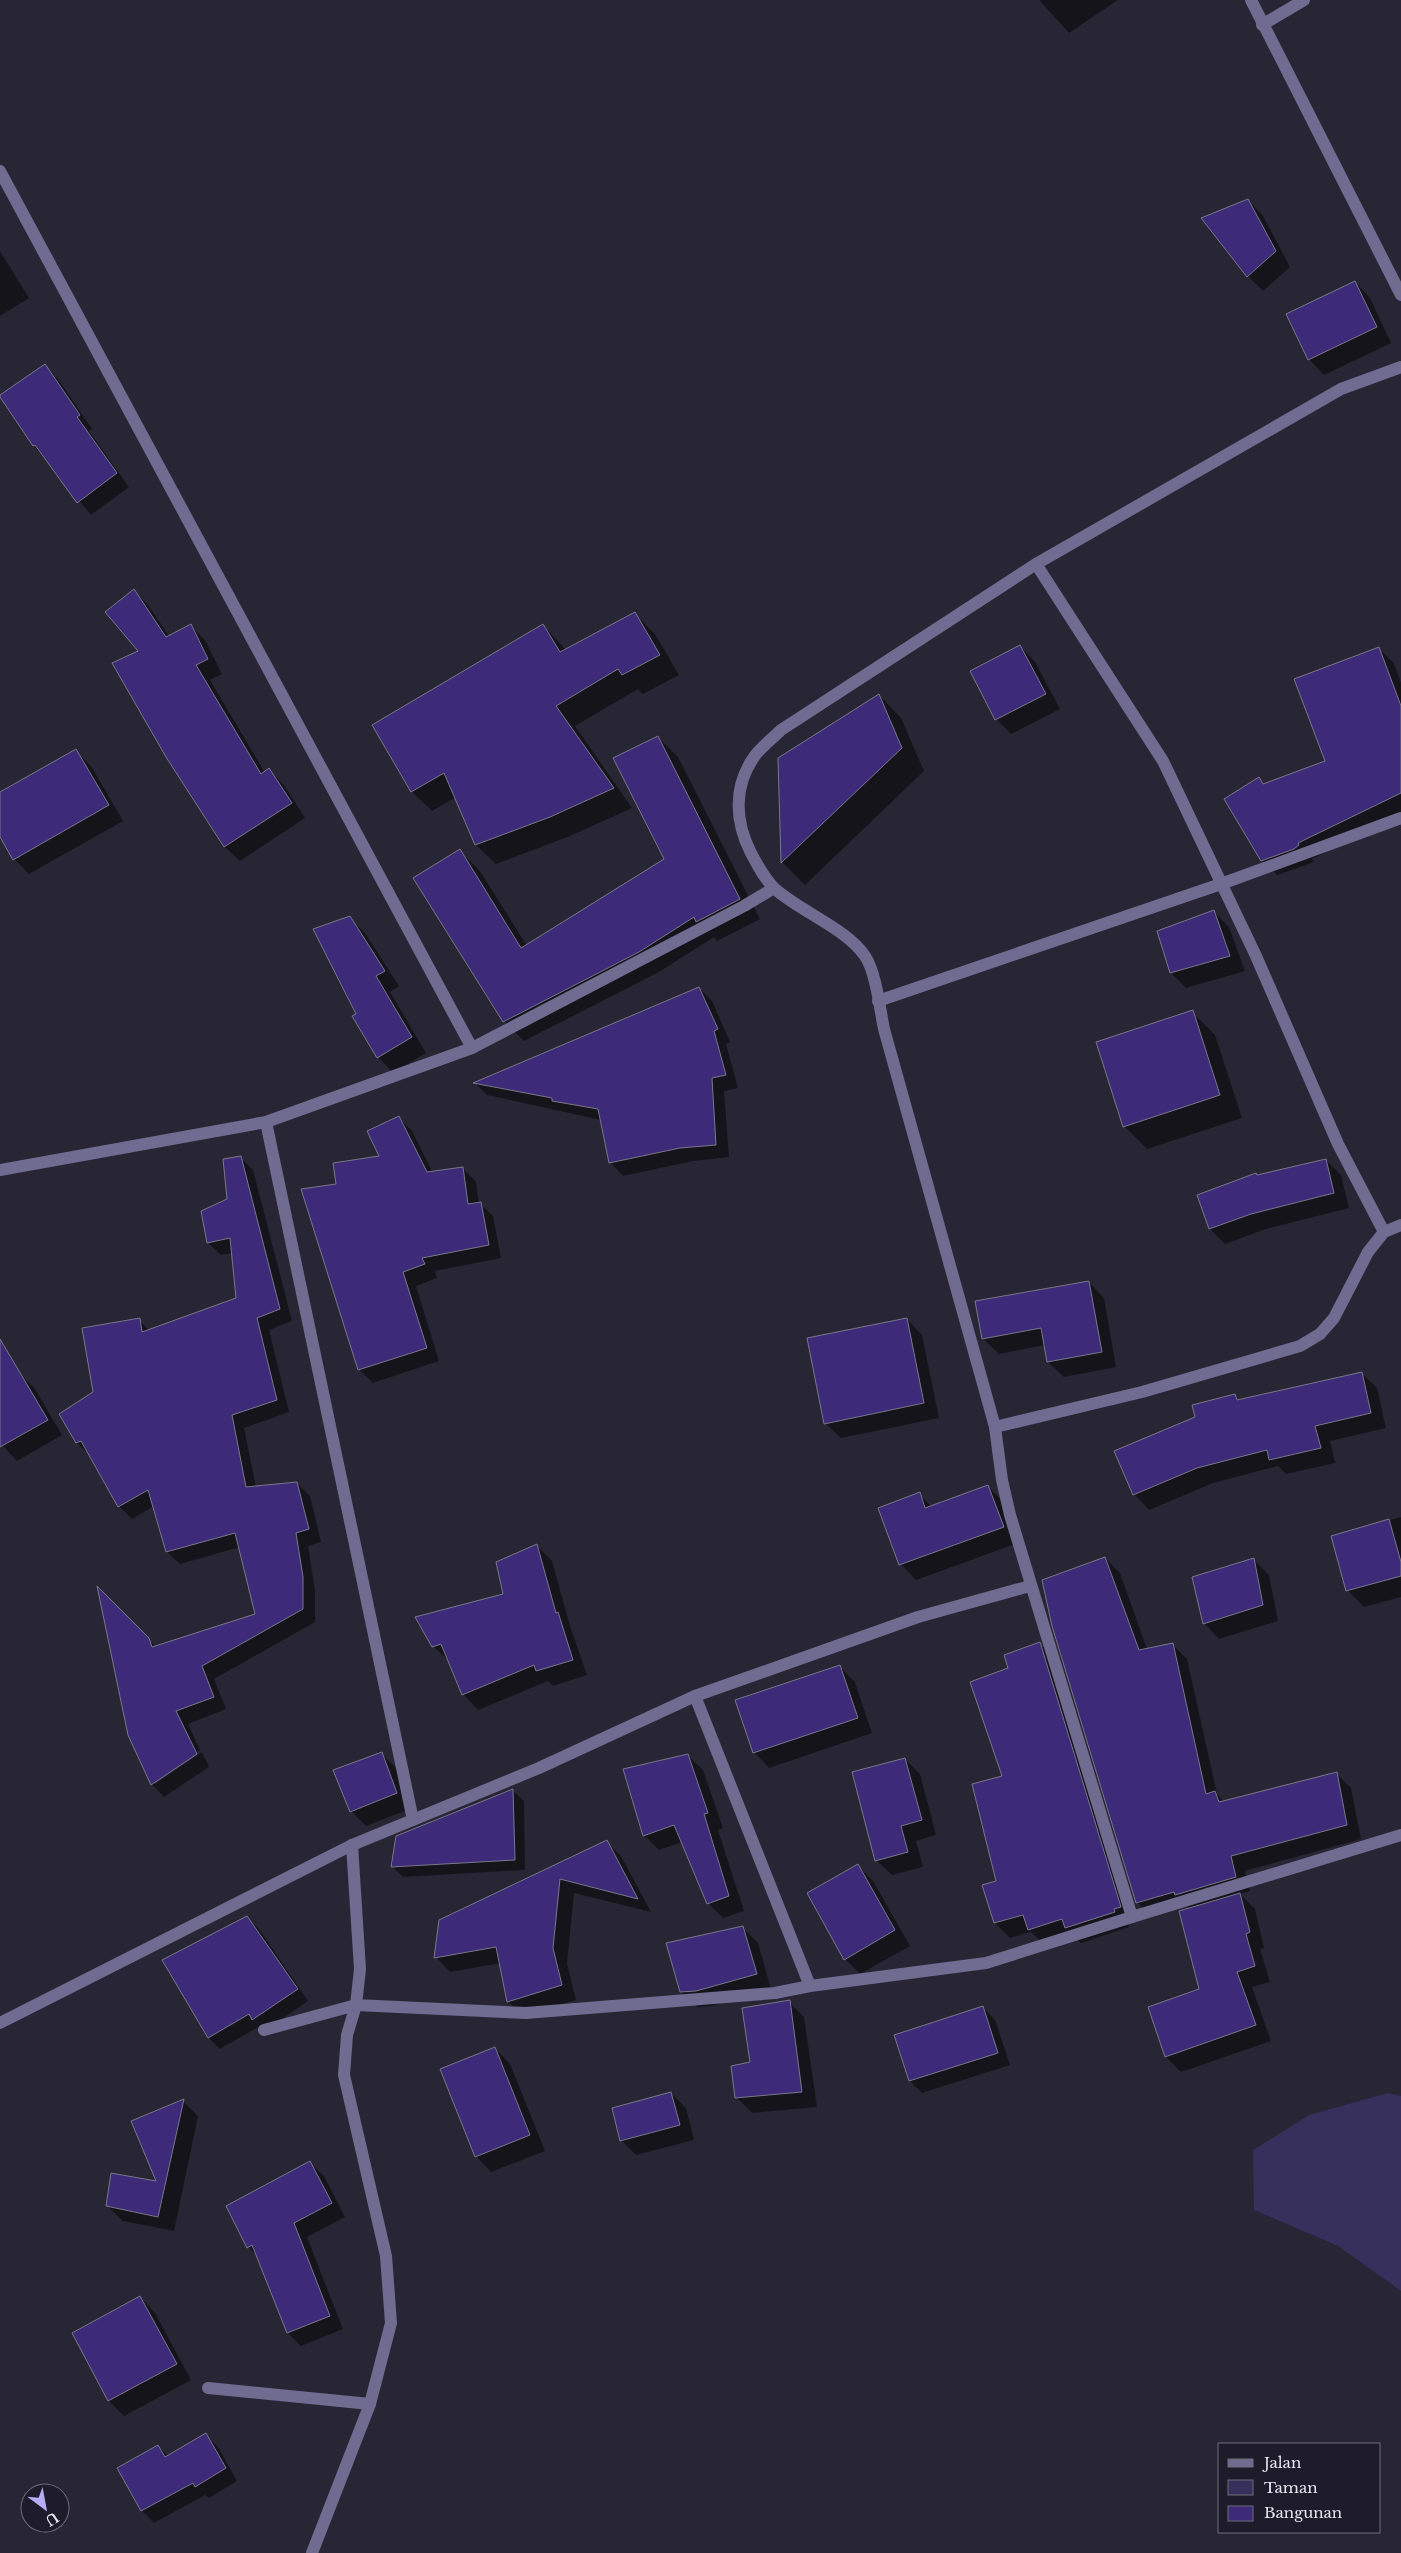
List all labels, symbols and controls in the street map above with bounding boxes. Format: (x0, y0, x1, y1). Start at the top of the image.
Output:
legend (1218, 2443, 1381, 2533)
text: Jalan (1262, 2453, 1301, 2472)
text: Taman (1264, 2478, 1318, 2497)
north arrow (20, 2483, 70, 2533)
text: Bangunan (1264, 2503, 1342, 2522)
text: U (41, 2508, 62, 2530)

